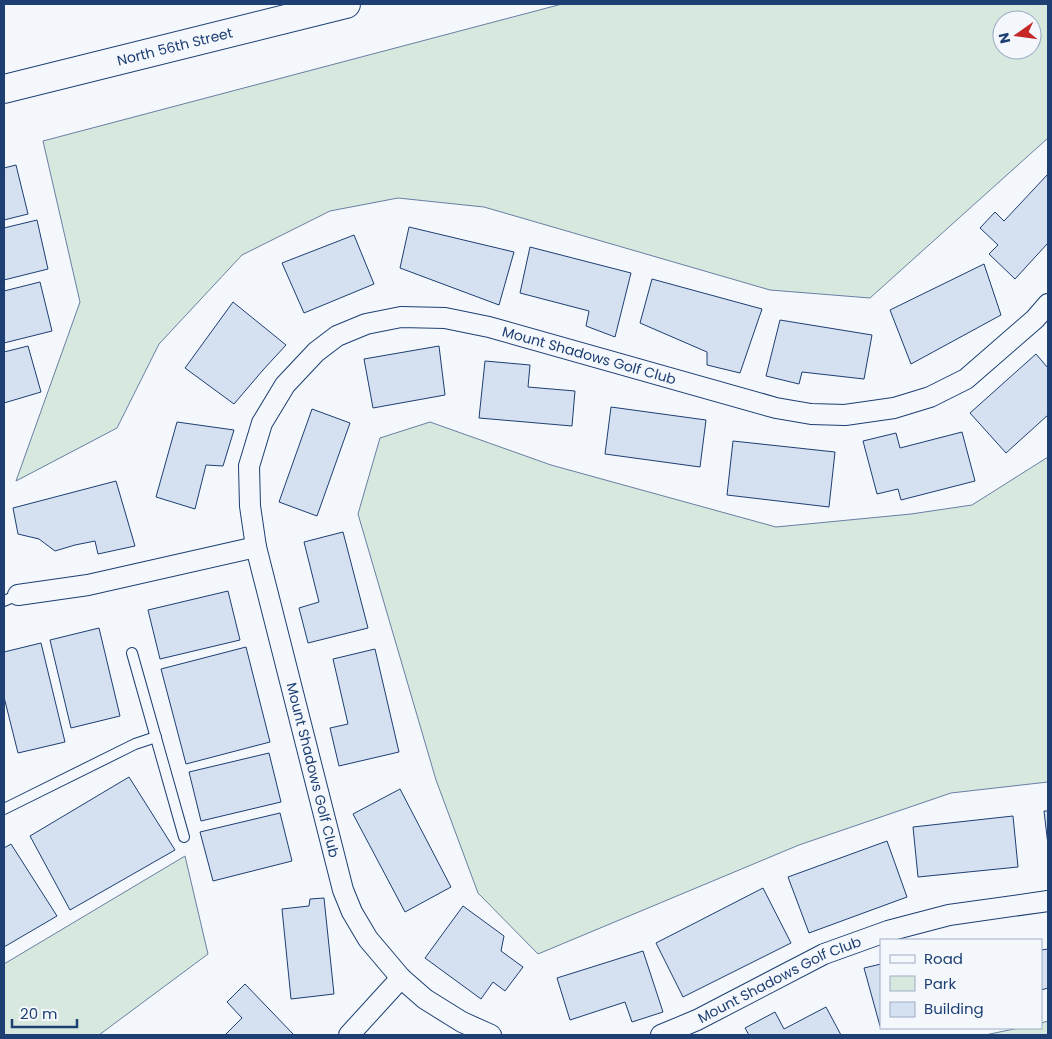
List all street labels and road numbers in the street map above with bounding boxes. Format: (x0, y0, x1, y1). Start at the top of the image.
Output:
street label: North 56th Street (115, 23, 235, 71)
street label: Mount Shadows Golf Club (500, 321, 679, 389)
street label: Mount Shadows Golf Club (282, 680, 344, 860)
street label: Mount Shadows Golf Club (694, 931, 864, 1028)

